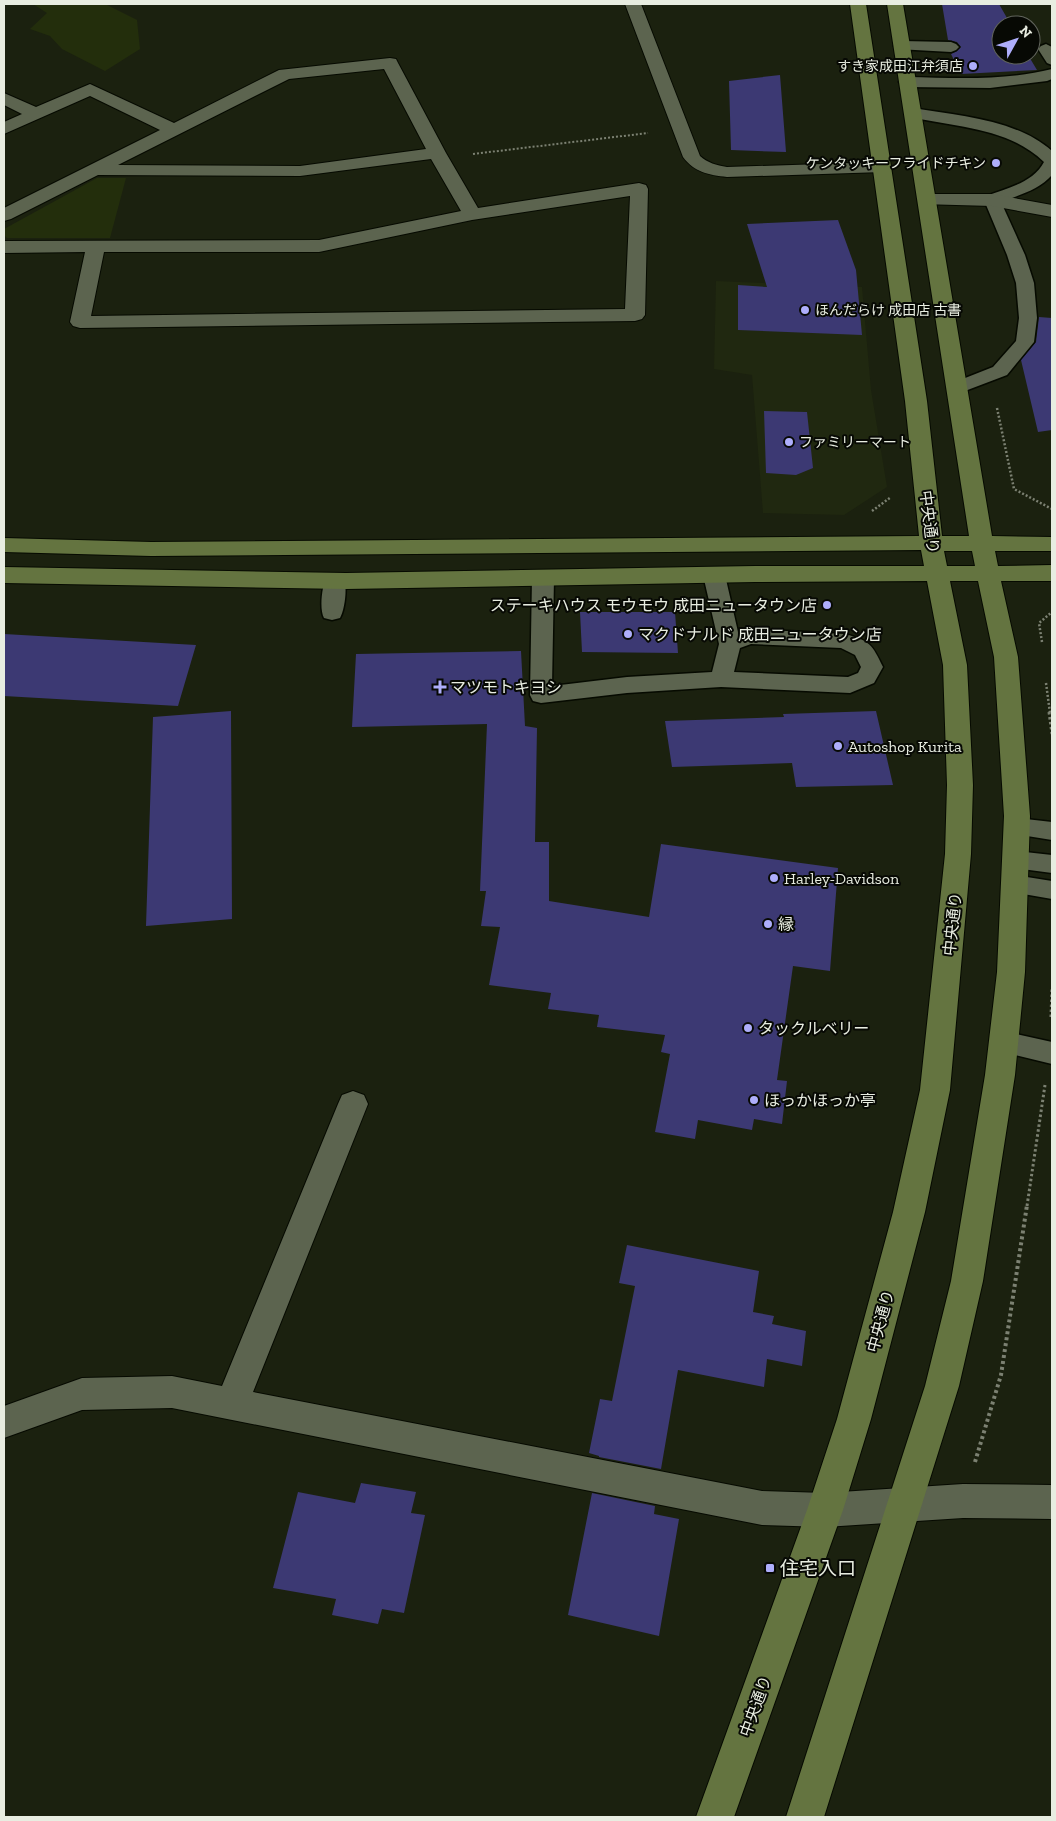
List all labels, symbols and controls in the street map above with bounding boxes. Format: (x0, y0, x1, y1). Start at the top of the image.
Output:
north arrow (991, 15, 1041, 65)
text: N (1016, 22, 1036, 42)
place label: すき家成田江弁須店 (837, 58, 963, 75)
marker: すき家成田江弁須店 (967, 60, 979, 72)
place label: ケンタッキーフライドチキン (806, 155, 986, 172)
marker: ケンタッキーフライドチキン (990, 157, 1002, 169)
place label: ほんだらけ 成田店 古書 (815, 302, 961, 319)
marker: ほんだらけ 成田店 古書 (799, 304, 811, 316)
place label: ファミリーマート (799, 434, 911, 451)
marker: ファミリーマート (783, 436, 795, 448)
street label: 中央通り (916, 489, 943, 555)
place label: ステーキハウス モウモウ 成田ニュータウン店 (490, 596, 817, 615)
marker: ステーキハウス モウモウ 成田ニュータウン店 (821, 599, 833, 611)
place label: マクドナルド 成田ニュータウン店 (638, 625, 882, 644)
marker: マクドナルド 成田ニュータウン店 (622, 628, 634, 640)
place label: マツモトキヨシ (450, 678, 562, 697)
marker: マツモトキヨシ (434, 681, 446, 693)
place label: Autoshop Kurita (848, 737, 962, 756)
marker: Autoshop Kurita (832, 740, 844, 752)
place label: Harley-Davidson (784, 869, 900, 888)
marker: Harley-Davidson (768, 872, 780, 884)
street label: 中央通り (940, 891, 965, 957)
place label: 縁 (778, 915, 794, 934)
marker: 縁 (762, 918, 774, 930)
place label: タックルベリー (758, 1019, 870, 1038)
marker: タックルベリー (742, 1022, 754, 1034)
place label: ほっかほっか亭 (764, 1091, 876, 1110)
marker: ほっかほっか亭 (748, 1094, 760, 1106)
street label: 中央通り (863, 1288, 898, 1355)
place label: 住宅入口 (780, 1557, 856, 1580)
marker: 住宅入口 (764, 1562, 776, 1574)
street label: 中央通り (736, 1673, 775, 1739)

